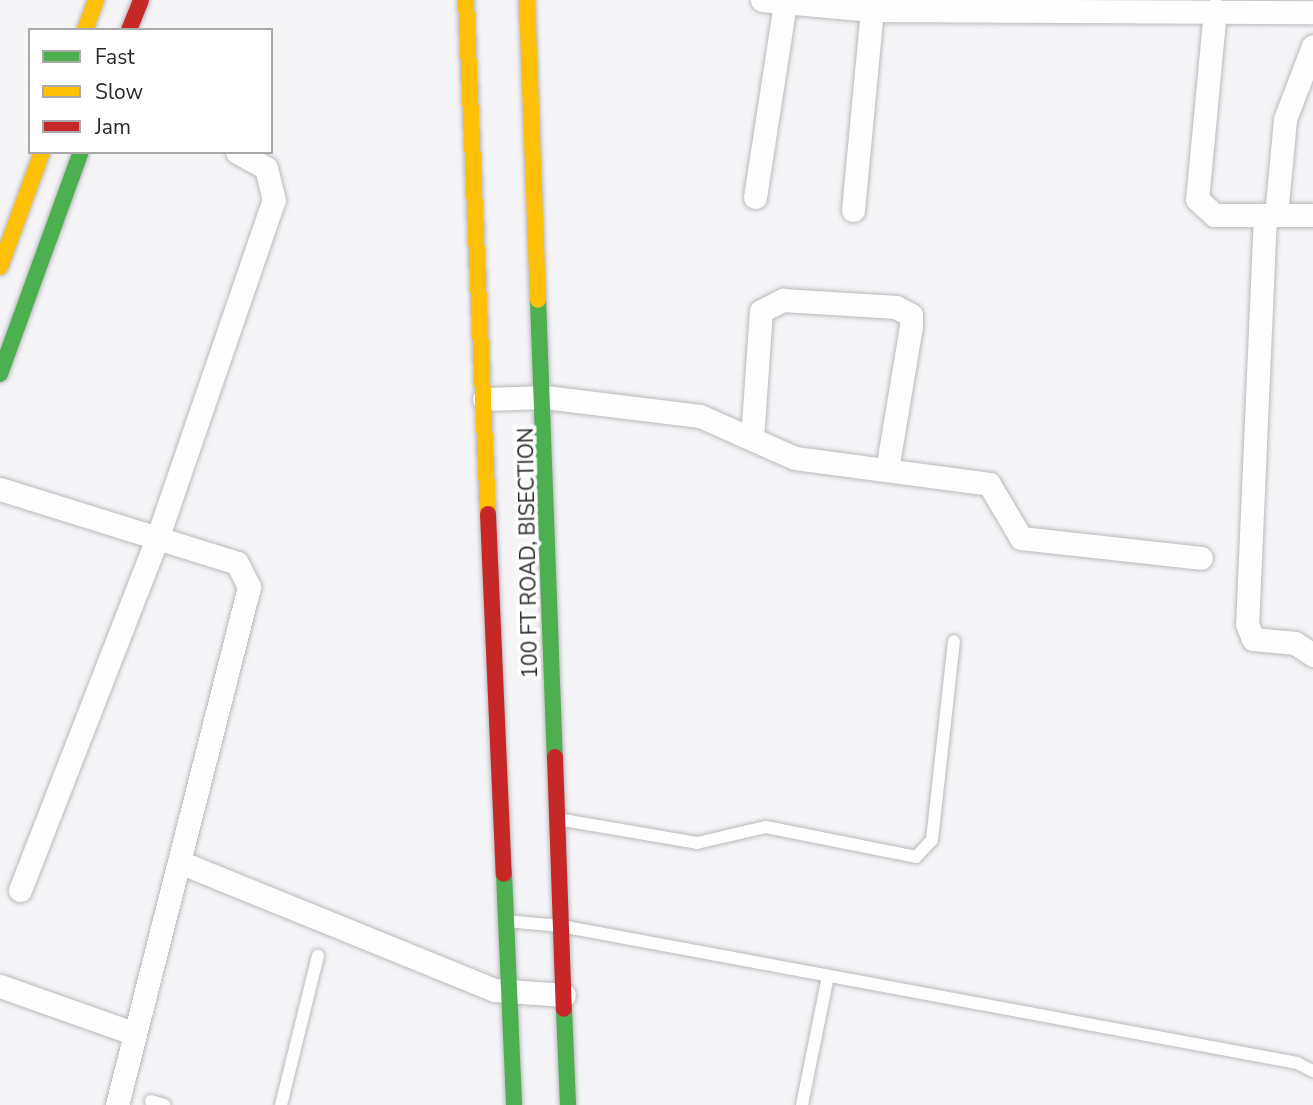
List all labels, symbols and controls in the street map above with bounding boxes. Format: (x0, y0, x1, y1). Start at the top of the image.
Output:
legend (28, 28, 273, 154)
text: Fast (95, 43, 135, 71)
text: Slow (95, 78, 143, 106)
text: Jam (95, 113, 131, 141)
street label: 100 FT ROAD, BISECTION (513, 427, 543, 679)

